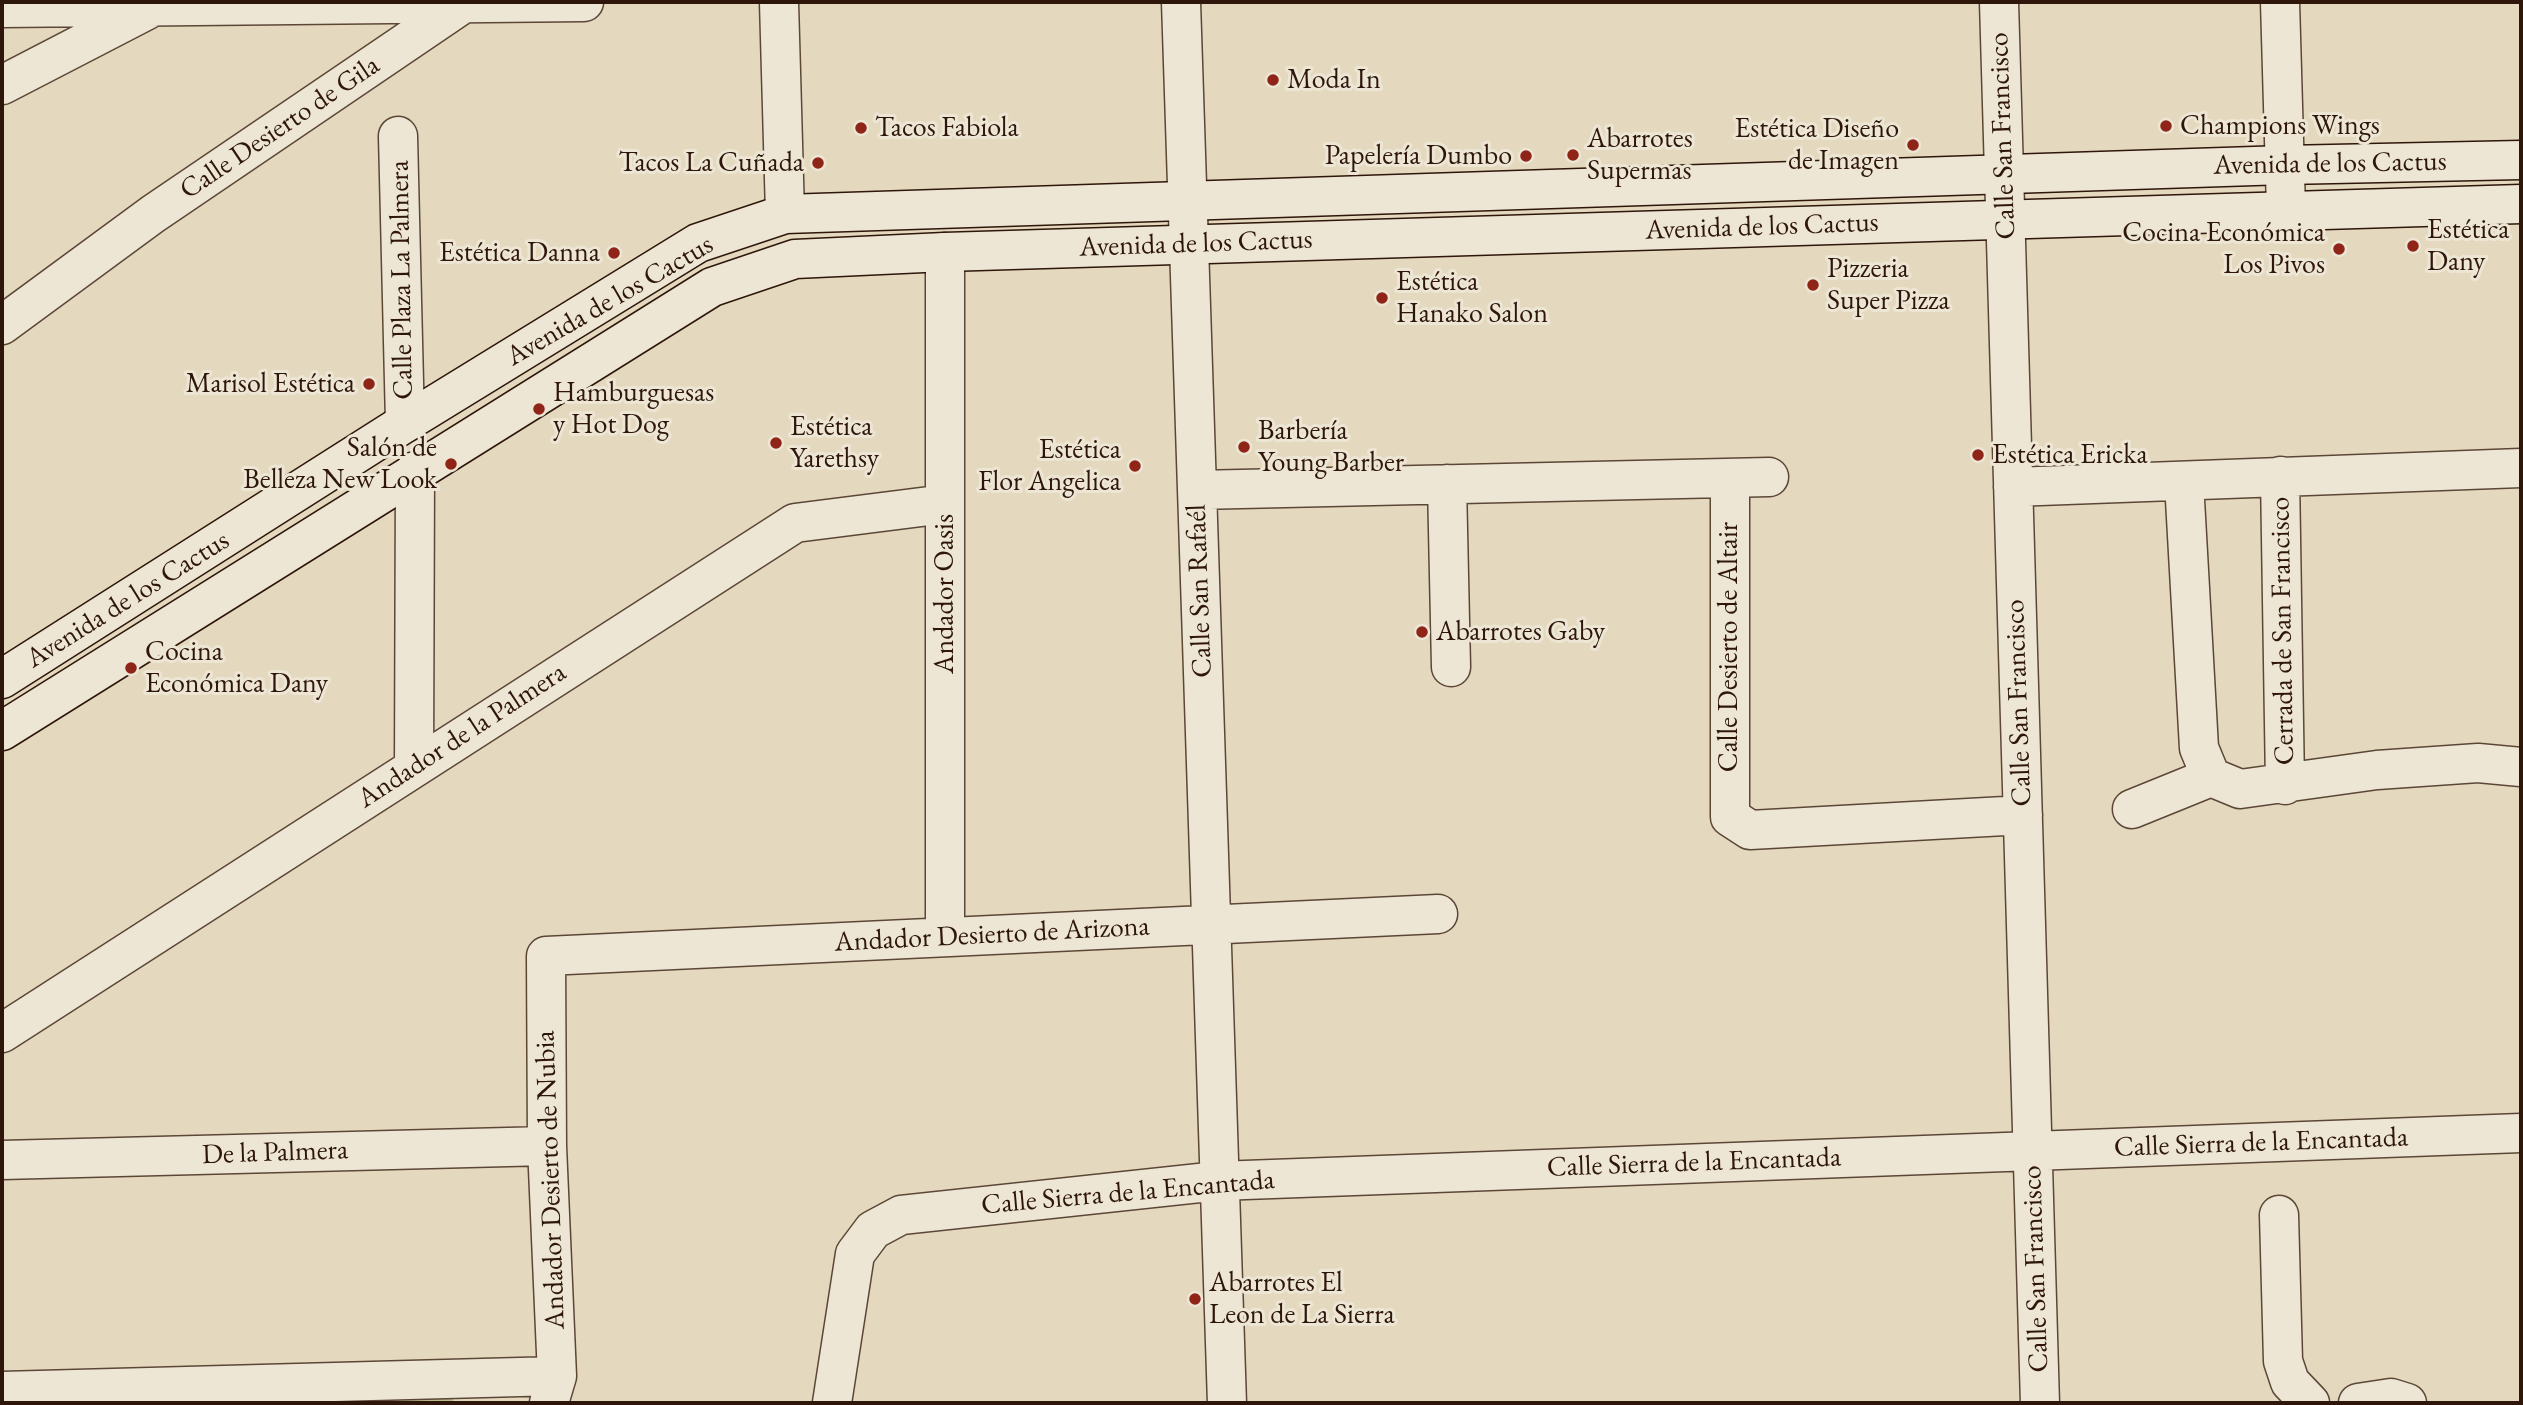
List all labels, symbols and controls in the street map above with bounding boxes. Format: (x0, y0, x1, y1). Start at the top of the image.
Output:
street label: Calle San Francisco (1983, 32, 2023, 240)
street label: Calle Desierto de Gila (174, 49, 386, 207)
place label: Moda In (1287, 63, 1381, 97)
marker: Moda In (1265, 72, 1281, 88)
place label: Champions Wings (2180, 109, 2380, 143)
place label: Tacos Fabiola (875, 111, 1019, 145)
place label: Estética Diseño de Imagen (1734, 112, 1899, 178)
marker: Champions Wings (2158, 118, 2174, 134)
marker: Tacos Fabiola (853, 120, 869, 136)
place label: Abarrotes Supermas (1587, 122, 1693, 188)
marker: Estética Diseño de Imagen (1905, 137, 1921, 153)
place label: Papelería Dumbo (1325, 139, 1512, 173)
street label: Avenida de los Cactus (2213, 145, 2447, 183)
place label: Tacos La Cuñada (619, 146, 804, 180)
marker: Abarrotes Supermas (1565, 147, 1581, 163)
marker: Papelería Dumbo (1518, 148, 1534, 164)
marker: Tacos La Cuñada (810, 155, 826, 171)
street label: Calle Plaza La Palmera (383, 160, 421, 400)
street label: Avenida de los Cactus (1645, 206, 1879, 248)
place label: Estética Dany (2427, 213, 2509, 279)
place label: Cocina Económica Los Pivos (2122, 216, 2325, 282)
street label: Avenida de los Cactus (1079, 223, 1313, 265)
street label: Avenida de los Cactus (501, 228, 719, 374)
place label: Estética Danna (439, 236, 600, 270)
marker: Estética Dany (2405, 238, 2421, 254)
marker: Cocina Económica Los Pivos (2331, 241, 2347, 257)
marker: Estética Danna (606, 245, 622, 261)
place label: Pizzeria Super Pizza (1827, 252, 1950, 318)
place label: Estética Hanako Salon (1396, 265, 1548, 331)
marker: Pizzeria Super Pizza (1805, 277, 1821, 293)
marker: Estética Hanako Salon (1374, 290, 1390, 306)
place label: Marisol Estética (186, 367, 355, 401)
marker: Marisol Estética (361, 376, 377, 392)
place label: Hamburguesas y Hot Dog (553, 376, 714, 442)
marker: Hamburguesas y Hot Dog (531, 401, 547, 417)
place label: Estética Yarethsy (790, 410, 879, 476)
place label: Barbería Young Barber (1258, 414, 1404, 480)
place label: Salón de Belleza New Look (243, 431, 437, 497)
place label: Estética Flor Angelica (978, 433, 1121, 499)
marker: Estética Yarethsy (768, 435, 784, 451)
place label: Estética Ericka (1992, 438, 2148, 472)
marker: Barbería Young Barber (1236, 439, 1252, 455)
marker: Estética Ericka (1970, 447, 1986, 463)
marker: Salón de Belleza New Look (443, 456, 459, 472)
marker: Estética Flor Angelica (1127, 458, 1143, 474)
street label: Cerrada de San Francisco (2264, 496, 2302, 766)
street label: Calle San Rafaél (1180, 504, 1220, 678)
street label: Andador Oasis (928, 514, 962, 674)
street label: Calle Desierto de Altair (1712, 522, 1746, 772)
street label: Avenida de los Cactus (20, 524, 236, 676)
street label: Calle San Francisco (1999, 599, 2039, 807)
place label: Abarrotes Gaby (1436, 615, 1605, 649)
marker: Abarrotes Gaby (1414, 624, 1430, 640)
place label: Cocina Económica Dany (145, 635, 328, 701)
street label: Andador de la Palmera (351, 656, 573, 816)
marker: Cocina Económica Dany (123, 660, 139, 676)
street label: Andador Desierto de Arizona (834, 910, 1150, 960)
street label: Andador Desierto de Nubia (529, 1030, 573, 1330)
street label: Calle Sierra de la Encantada (2113, 1121, 2409, 1165)
street label: De la Palmera (201, 1134, 349, 1172)
street label: Calle Sierra de la Encantada (1546, 1141, 1842, 1185)
street label: Calle Sierra de la Encantada (980, 1163, 1276, 1223)
street label: Calle San Francisco (2016, 1165, 2056, 1373)
place label: Abarrotes El Leon de La Sierra (1209, 1266, 1395, 1332)
marker: Abarrotes El Leon de La Sierra (1187, 1291, 1203, 1307)

